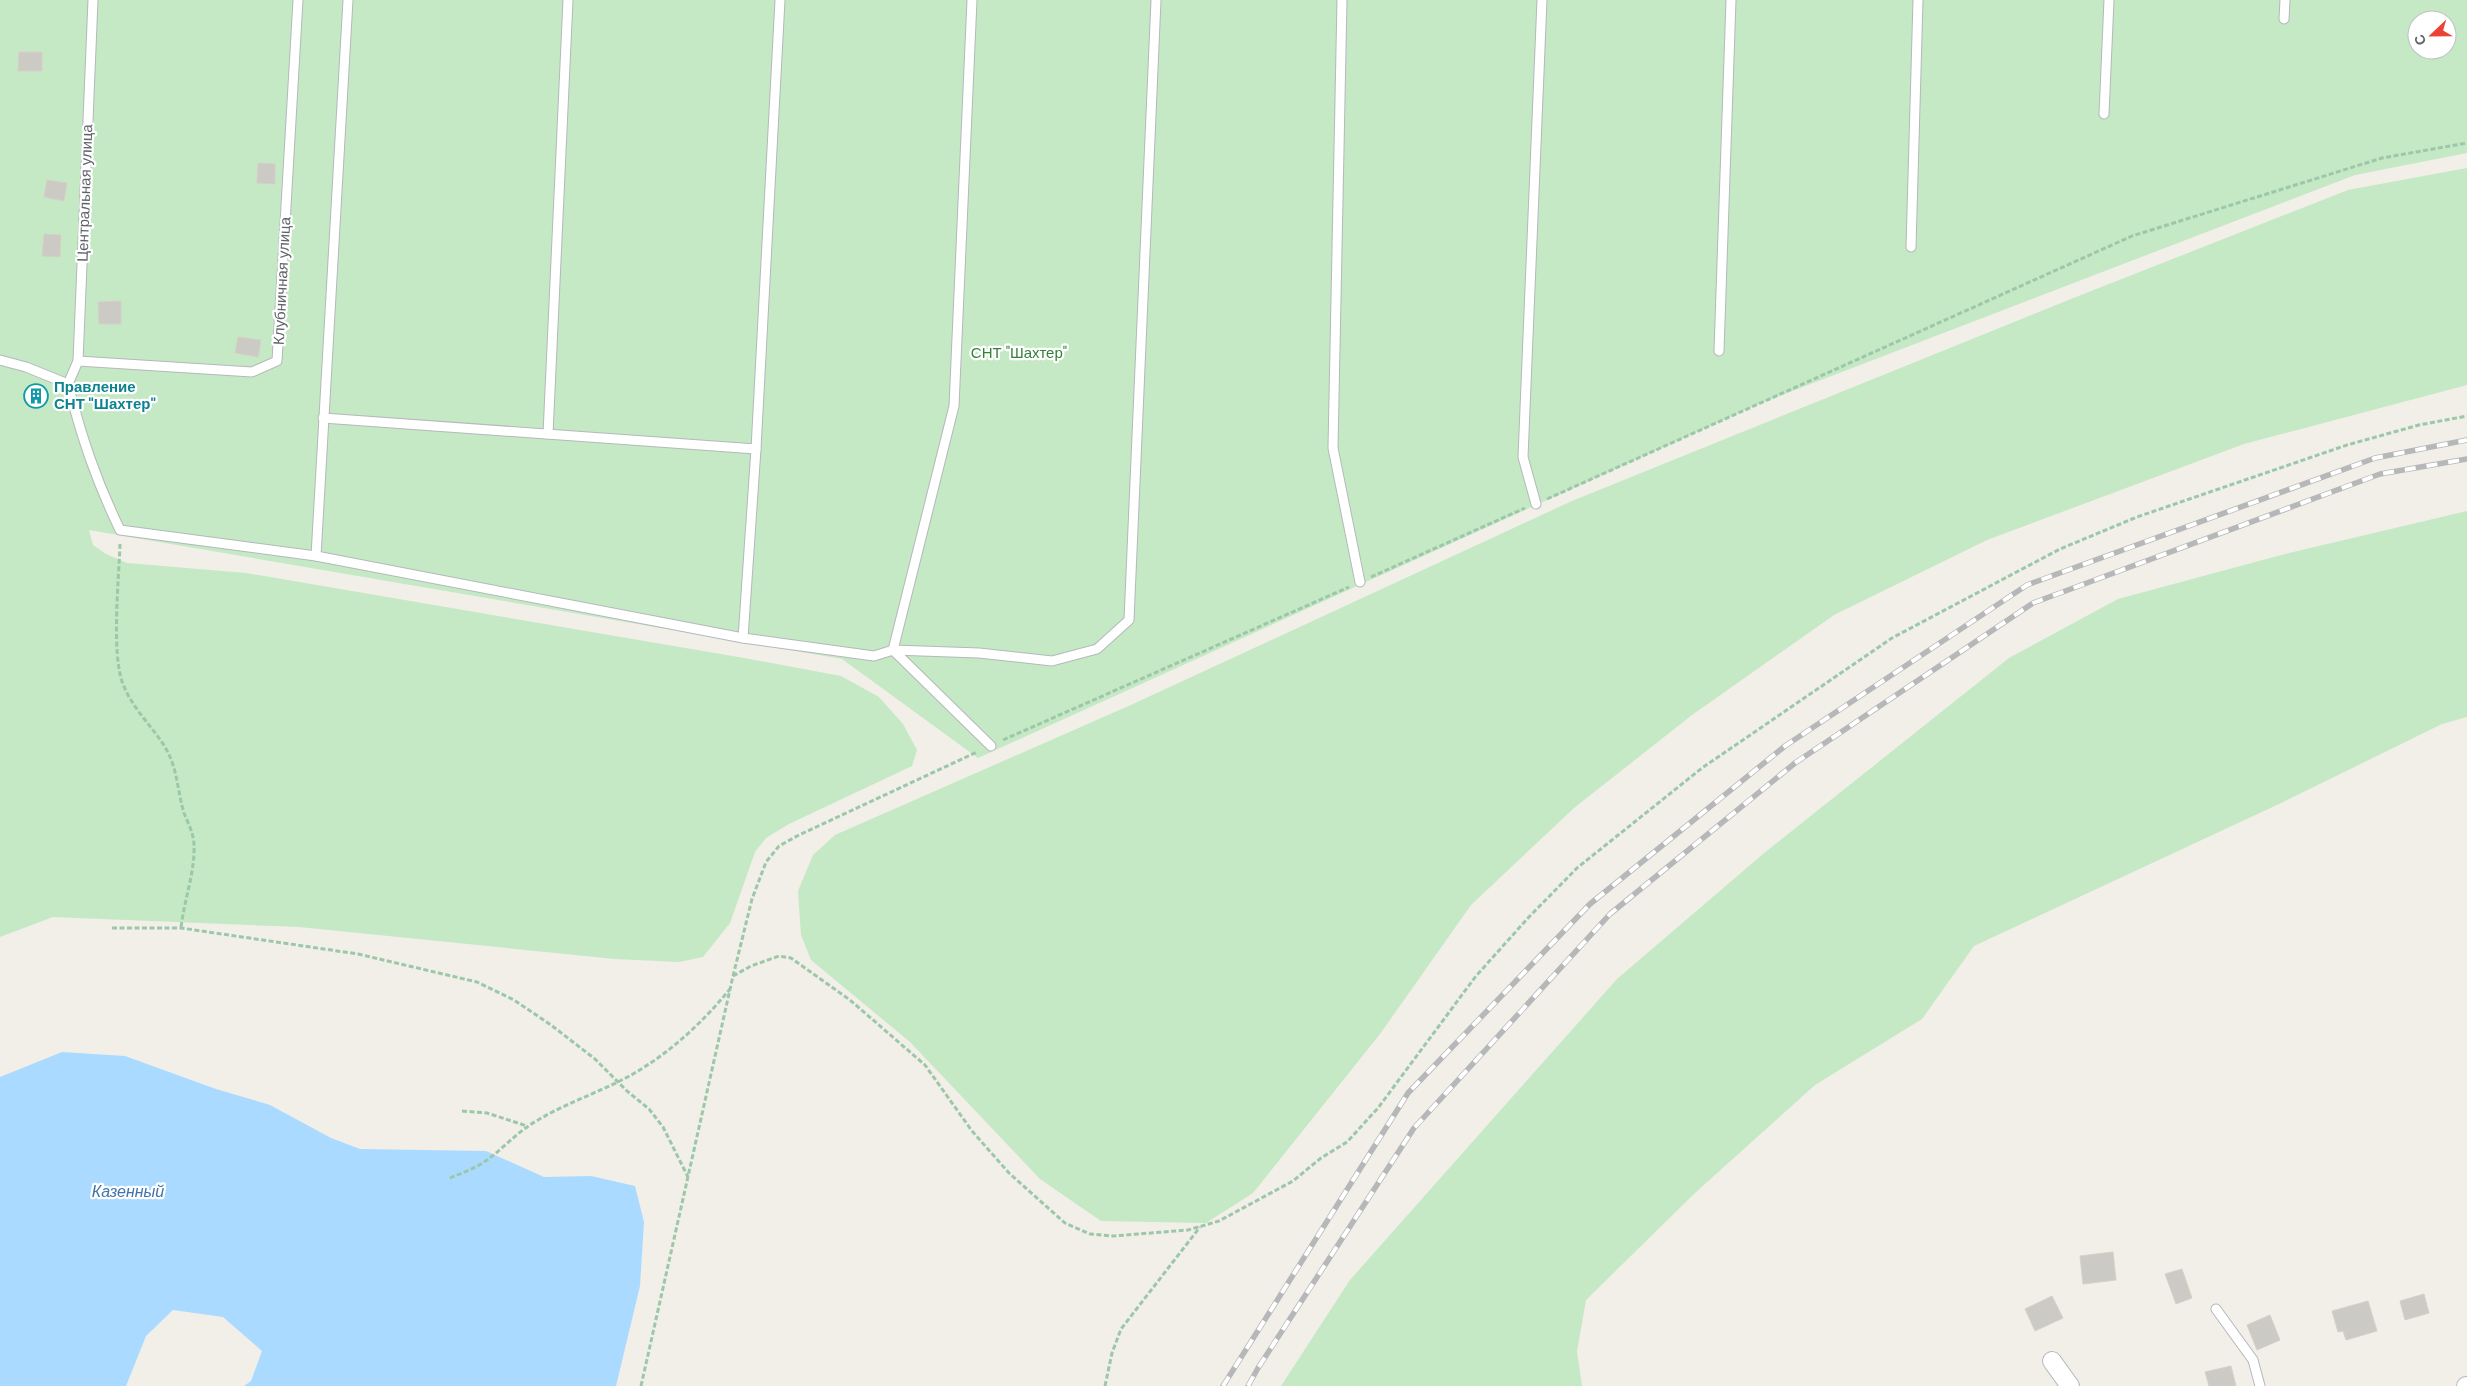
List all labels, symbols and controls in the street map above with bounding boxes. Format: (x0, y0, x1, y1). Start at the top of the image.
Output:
north arrow (2407, 10, 2457, 60)
text: С (2410, 32, 2430, 48)
street label: Центральная улица (73, 123, 97, 262)
street label: Клубничная улица (269, 216, 295, 346)
park label: СНТ "Шахтер" (971, 343, 1067, 363)
place label: Правление СНТ "Шахтер" (54, 377, 156, 414)
building icon: Правление СНТ "Шахтер" (23, 383, 49, 409)
water label: Казенный (92, 1181, 164, 1202)

